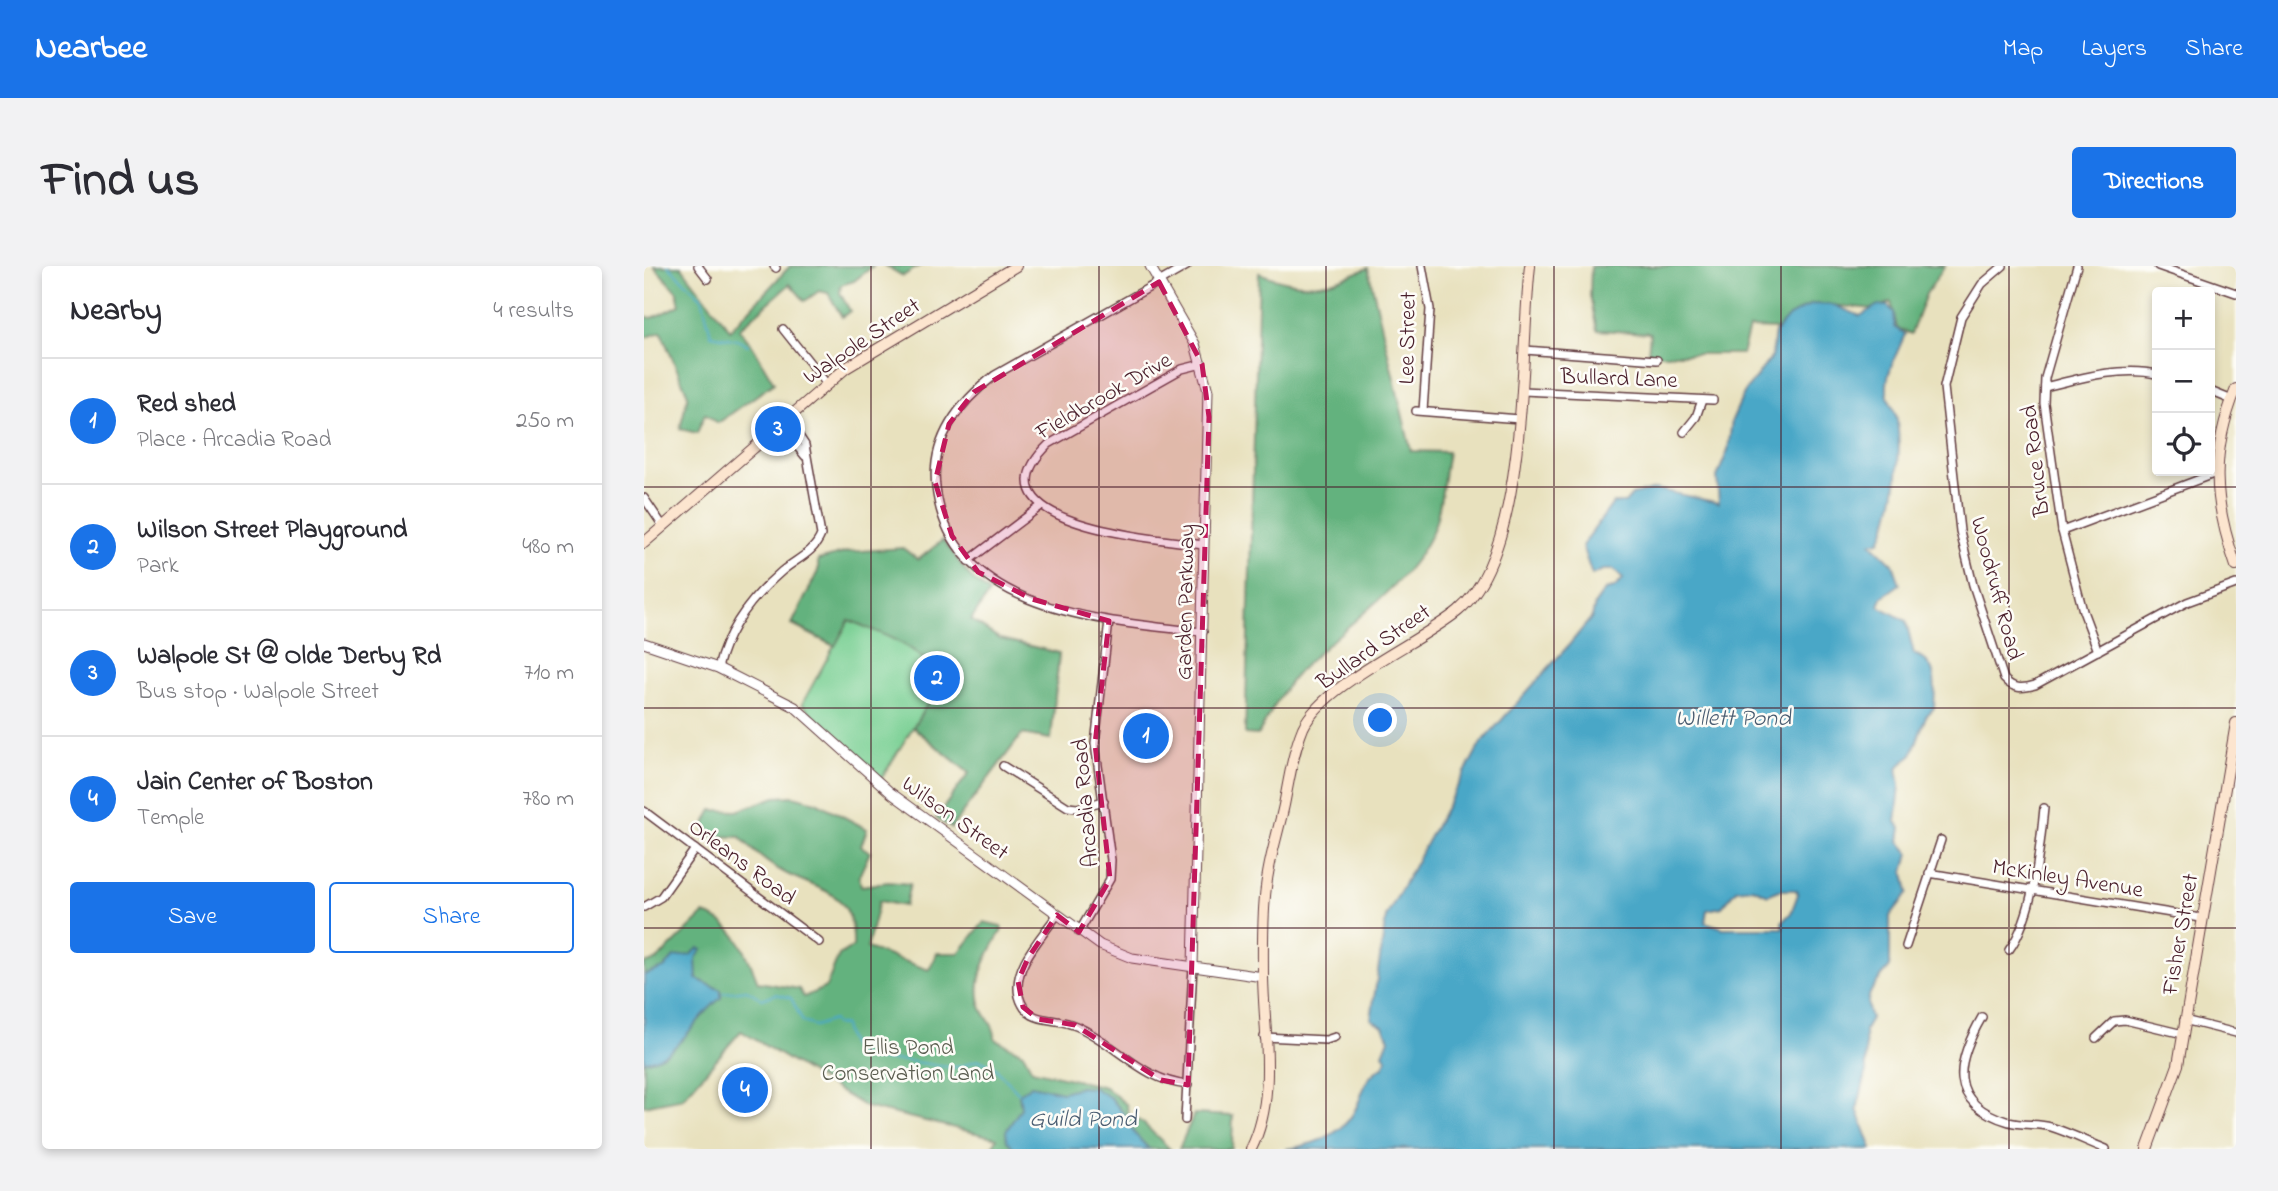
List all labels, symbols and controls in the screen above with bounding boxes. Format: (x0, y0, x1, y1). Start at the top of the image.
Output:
text: Nearbee (35, 25, 147, 73)
text: Map (2003, 32, 2043, 67)
text: Layers (2081, 32, 2147, 67)
text: Share (2185, 32, 2243, 67)
text: Find us (42, 146, 199, 218)
button: Directions (2072, 147, 2236, 218)
map controls (2152, 287, 2215, 476)
button: + (2152, 287, 2215, 350)
text: Nearby (70, 290, 162, 334)
street label: Walpole Street (797, 290, 928, 394)
street label: Lee Street (1391, 291, 1426, 385)
text: 4 results (493, 295, 574, 328)
street label: Fieldbrook Drive (1029, 344, 1179, 450)
button: − (2152, 350, 2215, 413)
street label: Bullard Lane (1559, 361, 1679, 398)
text: Red shed (137, 386, 236, 424)
pin: 3 (755, 403, 801, 455)
street label: Bruce Road (2013, 403, 2060, 519)
text: 1 (89, 405, 97, 438)
text: 250 m (516, 405, 574, 438)
button: locate (2152, 413, 2215, 476)
text: Place · Arcadia Road (137, 424, 331, 457)
text: Wilson Street Playground (137, 512, 407, 550)
street label: Woodruff Road (1961, 513, 2031, 664)
street label: Garden Parkway (1169, 524, 1206, 680)
text: 2 (87, 531, 99, 564)
text: 480 m (522, 531, 574, 564)
text: Park (137, 550, 179, 583)
street label: Bullard Street (1310, 596, 1438, 700)
text: Walpole St @ Olde Derby Rd (137, 638, 441, 676)
pin: 2 (914, 652, 960, 704)
text: 3 (88, 657, 98, 690)
text: 710 m (524, 657, 574, 690)
text: Bus stop · Walpole Street (137, 676, 379, 709)
water label: Willett Pond (1675, 702, 1792, 737)
your location (1363, 703, 1397, 737)
pin: 1 (1123, 710, 1169, 762)
street label: Arcadia Road (1064, 737, 1109, 869)
text: Jain Center of Boston (137, 764, 373, 802)
street label: Wilson Street (894, 769, 1015, 869)
text: 4 (88, 783, 98, 816)
text: 780 m (522, 783, 574, 816)
text: Temple (137, 802, 204, 835)
street label: Orleans Road (681, 811, 802, 915)
street label: McKinley Avenue (1990, 851, 2146, 910)
street label: Fisher Street (2154, 871, 2208, 999)
button: Save (70, 882, 315, 953)
button: Share (329, 882, 574, 953)
park label: Ellis Pond Conservation Land (822, 1032, 994, 1091)
pin: 4 (722, 1064, 768, 1116)
water label: Guild Pond (1030, 1103, 1138, 1138)

